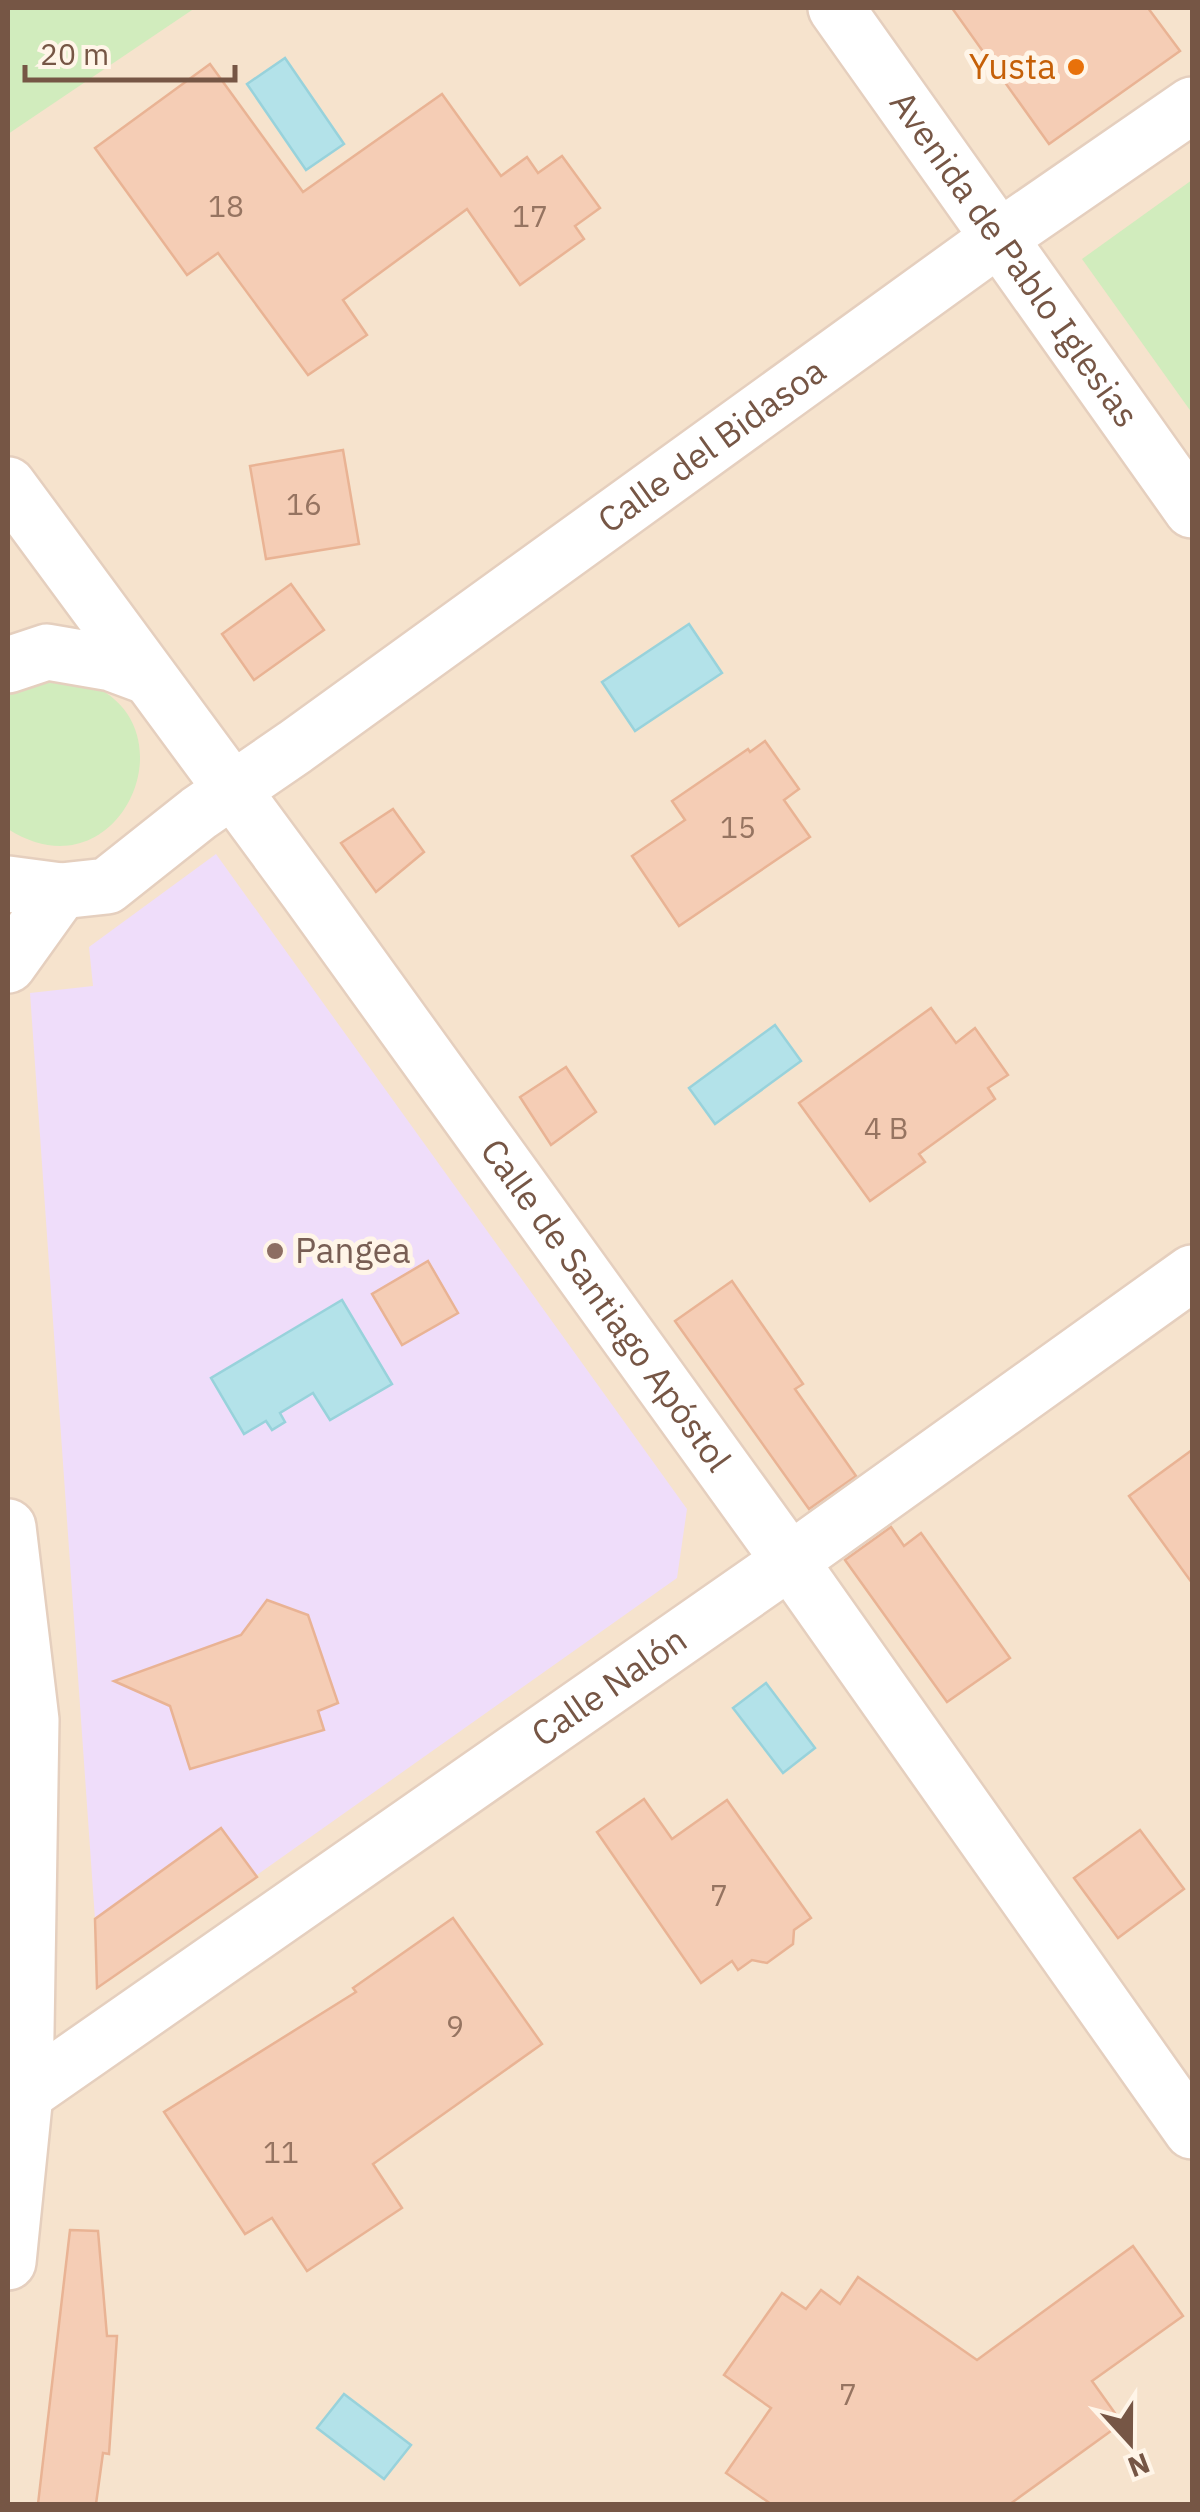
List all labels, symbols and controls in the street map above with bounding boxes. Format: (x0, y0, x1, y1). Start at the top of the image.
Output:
scale bar (25, 20, 235, 82)
text: 20 m (40, 34, 109, 73)
place label: Yusta (969, 43, 1056, 89)
marker: Yusta (1065, 56, 1087, 78)
street label: Avenida de Pablo Iglesias (880, 81, 1150, 436)
house number: 18 (208, 186, 244, 225)
house number: 17 (512, 196, 548, 235)
street label: Calle del Bidasoa (588, 347, 834, 543)
house number: 16 (286, 484, 322, 523)
house number: 15 (720, 807, 756, 846)
house number: 4 B (864, 1108, 908, 1147)
street label: Calle de Santiago Apóstol (471, 1129, 742, 1480)
place label: Pangea (295, 1227, 411, 1273)
marker: Pangea (264, 1240, 286, 1262)
street label: Calle Nalón (522, 1616, 695, 1756)
house number: 7 (710, 1875, 728, 1914)
house number: 9 (446, 2006, 464, 2045)
house number: 11 (263, 2132, 299, 2171)
house number: 7 (839, 2374, 857, 2413)
north arrow (1080, 2392, 1180, 2492)
text: N (1123, 2445, 1155, 2487)

